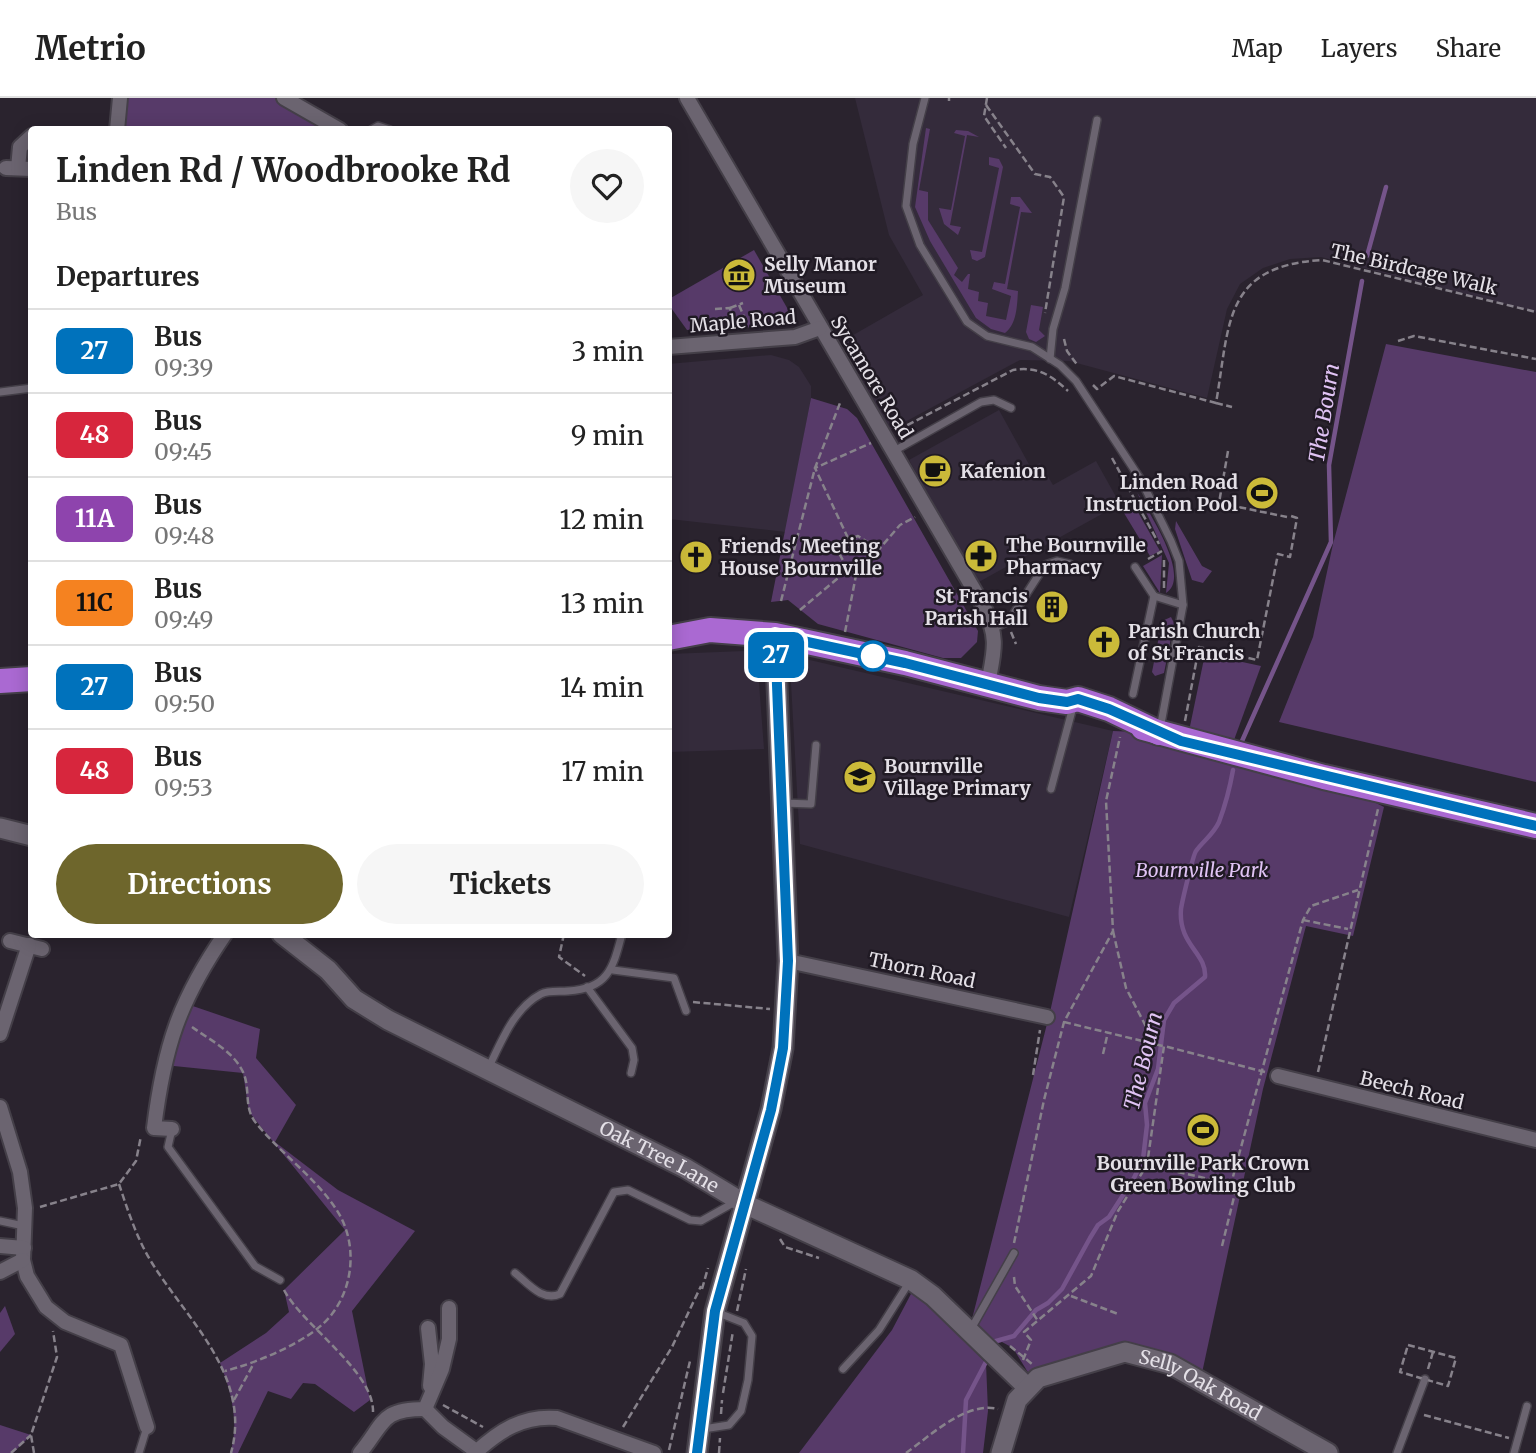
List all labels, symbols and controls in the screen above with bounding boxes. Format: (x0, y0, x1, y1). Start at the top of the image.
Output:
text: Metrio (35, 28, 146, 69)
text: Map (1232, 33, 1283, 64)
text: Layers (1321, 33, 1397, 64)
text: Share (1435, 33, 1501, 64)
button: heart (570, 149, 644, 223)
text: Linden Rd / Woodbrooke Rd (56, 150, 510, 191)
text: Bus (56, 197, 97, 226)
street label: The Birdcage Walk (1328, 238, 1500, 300)
place label: Selly Manor Museum (764, 252, 877, 298)
museum icon: Selly Manor Museum (720, 256, 758, 294)
text: Departures (56, 260, 200, 293)
street label: Maple Road (689, 304, 797, 338)
street label: Sycamore Road (826, 311, 918, 443)
text: Bus (154, 320, 202, 353)
text: 27 (81, 335, 108, 366)
text: 3 min (572, 335, 644, 368)
text: 09:39 (154, 353, 214, 382)
water label: The Bourn (1303, 361, 1345, 465)
text: Bus (154, 404, 202, 437)
text: 48 (79, 419, 110, 450)
text: 9 min (571, 419, 644, 452)
text: 09:45 (154, 437, 212, 466)
cafe icon: Kafenion (916, 452, 954, 490)
place label: Kafenion (960, 459, 1046, 483)
place label: Linden Road Instruction Pool (1085, 470, 1238, 516)
sports icon: Linden Road Instruction Pool (1243, 474, 1281, 512)
text: Bus (154, 488, 202, 521)
text: 11A (75, 503, 114, 534)
text: 12 min (560, 503, 644, 536)
text: 09:48 (154, 521, 215, 550)
place label: The Bournville Pharmacy (1006, 533, 1146, 579)
place label: Friends' Meeting House Bournville (720, 534, 882, 580)
pharmacy icon: The Bournville Pharmacy (962, 537, 1000, 575)
church icon: Friends' Meeting House Bournville (677, 538, 715, 576)
text: Bus (154, 572, 202, 605)
place label: St Francis Parish Hall (925, 584, 1028, 630)
text: 11C (76, 587, 113, 618)
text: 13 min (560, 587, 644, 620)
building icon: St Francis Parish Hall (1033, 588, 1071, 626)
text: 09:49 (154, 605, 213, 634)
place label: Parish Church of St Francis (1128, 619, 1261, 665)
church icon: Parish Church of St Francis (1085, 623, 1123, 661)
line badge: 27 (744, 632, 808, 678)
text: 27 (762, 639, 790, 670)
unlabelled marker (858, 641, 888, 671)
text: Bus (154, 656, 202, 689)
text: 27 (81, 671, 108, 702)
text: 14 min (560, 671, 644, 704)
text: 09:50 (154, 689, 215, 718)
text: Bus (154, 740, 202, 773)
place label: Bournville Village Primary (883, 754, 1031, 800)
text: 48 (79, 755, 110, 786)
text: 17 min (561, 755, 644, 788)
school or university icon: Bournville Village Primary (841, 758, 879, 796)
text: 09:53 (154, 773, 213, 802)
button: Directions (56, 844, 343, 924)
button: Tickets (357, 844, 644, 924)
park label: Bournville Park (1136, 858, 1269, 882)
street label: Thorn Road (866, 947, 978, 993)
water label: The Bourn (1118, 1009, 1168, 1113)
street label: Beech Road (1358, 1066, 1466, 1114)
sports icon: Bournville Park Crown Green Bowling Club (1184, 1111, 1222, 1149)
street label: Oak Tree Lane (596, 1115, 724, 1198)
place label: Bournville Park Crown Green Bowling Club (1097, 1151, 1310, 1197)
street label: Selly Oak Road (1136, 1344, 1266, 1425)

